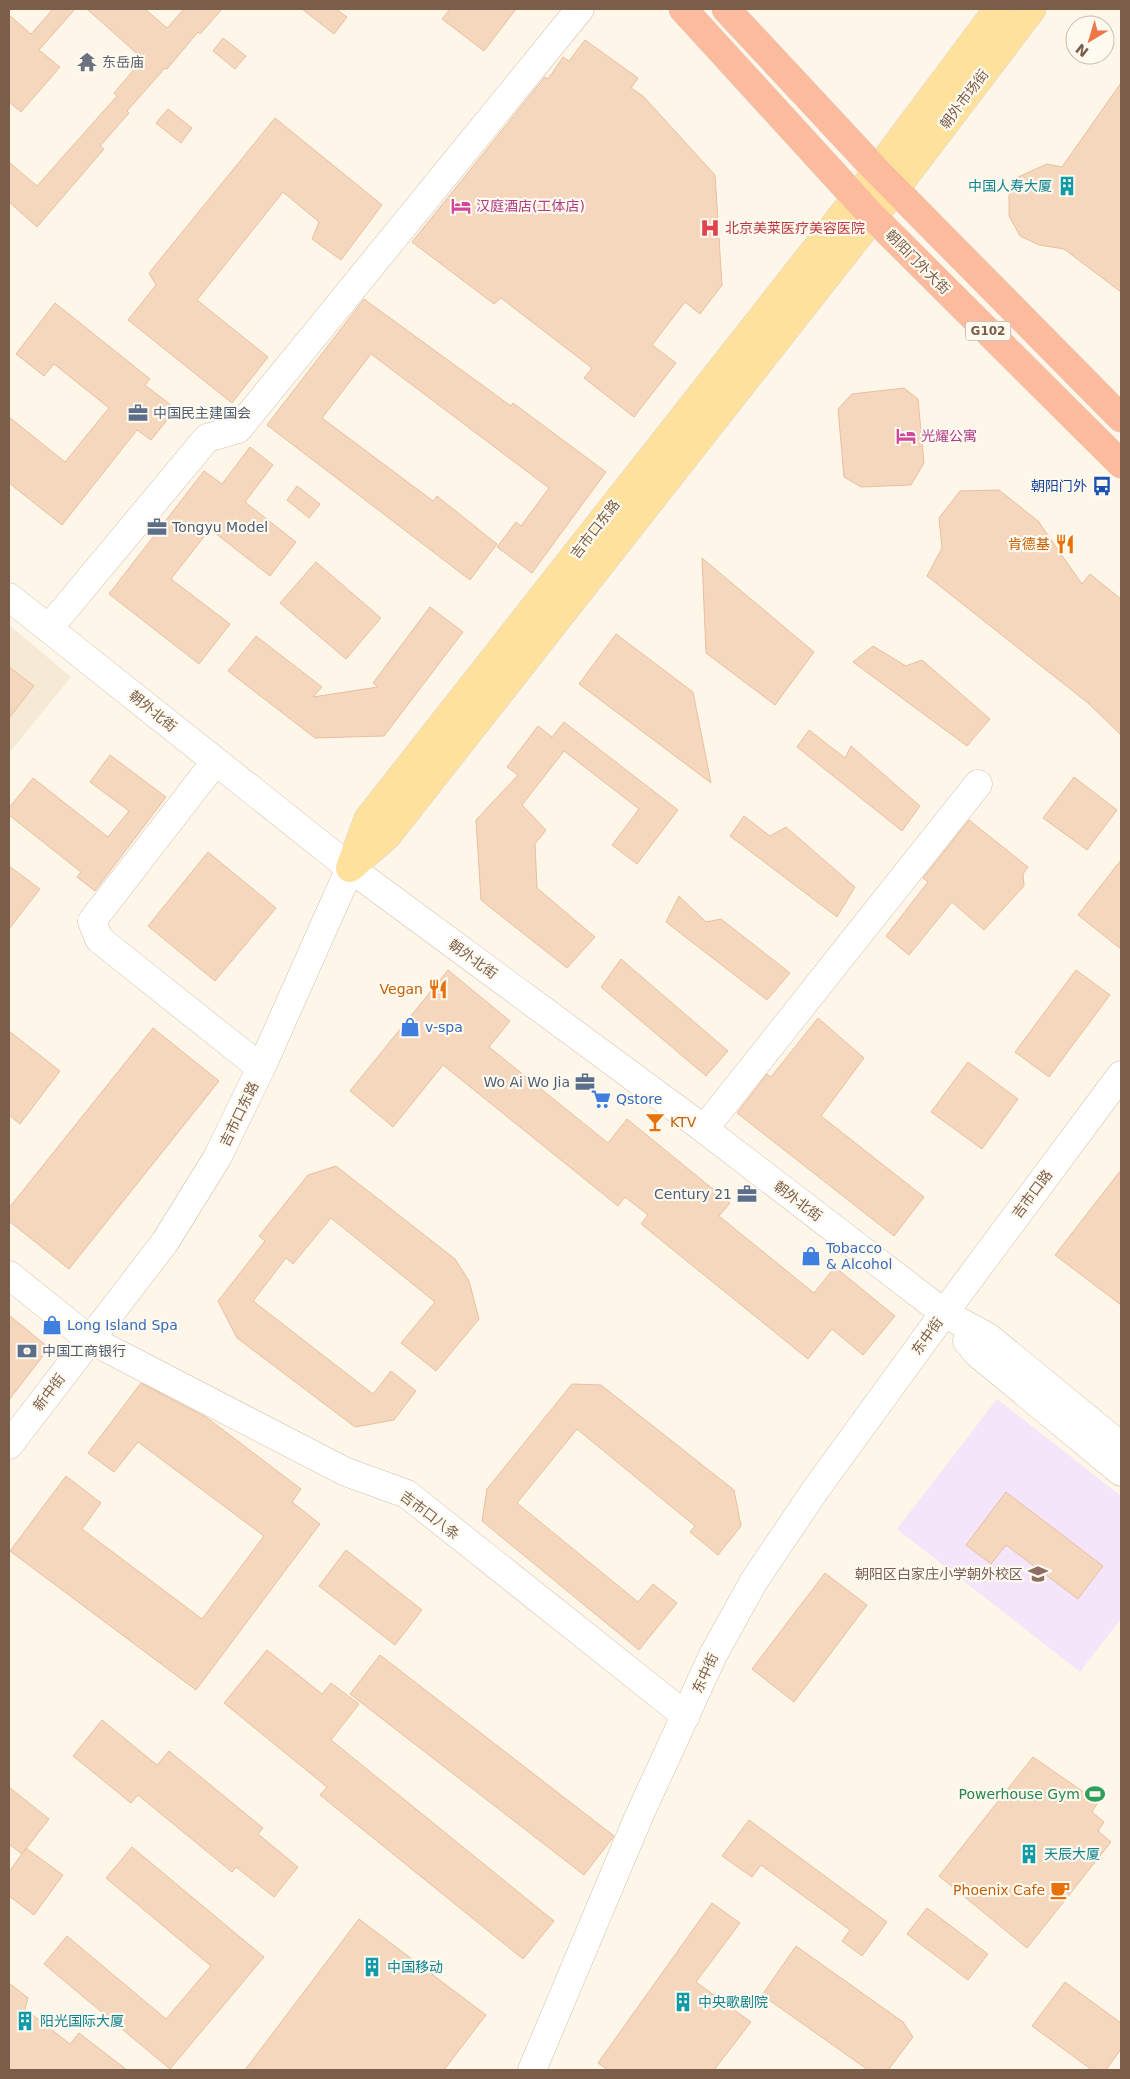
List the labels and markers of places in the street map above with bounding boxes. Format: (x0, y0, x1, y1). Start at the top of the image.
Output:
temple icon: 东岳庙 (76, 51, 98, 73)
place label: 东岳庙 (102, 54, 144, 70)
building icon: 中国人寿大厦 (1056, 175, 1078, 197)
place label: 中国人寿大厦 (968, 178, 1052, 194)
hotel icon: 汉庭酒店(工体店) (450, 195, 472, 217)
place label: 汉庭酒店(工体店) (476, 198, 585, 214)
hospital icon: 北京美莱医疗美容医院 (699, 217, 721, 239)
place label: 北京美莱医疗美容医院 (725, 220, 865, 236)
office icon: 中国民主建国会 (127, 402, 149, 424)
place label: 中国民主建国会 (153, 405, 251, 421)
hotel icon: 光耀公寓 (895, 425, 917, 447)
place label: 光耀公寓 (921, 428, 977, 444)
bus stop icon: 朝阳门外 (1091, 475, 1113, 497)
place label: 朝阳门外 (1031, 478, 1087, 494)
office icon: Tongyu Model (146, 516, 168, 538)
place label: Tongyu Model (171, 519, 268, 535)
restaurant icon: 肯德基 (1054, 533, 1076, 555)
place label: 肯德基 (1008, 536, 1050, 552)
restaurant icon: Vegan (427, 978, 449, 1000)
place label: Vegan (380, 981, 423, 997)
shop icon: v-spa (399, 1016, 421, 1038)
place label: v-spa (425, 1019, 463, 1035)
office icon: Wo Ai Wo Jia (574, 1071, 596, 1093)
place label: Wo Ai Wo Jia (483, 1074, 570, 1090)
supermarket icon: Qstore (590, 1088, 612, 1110)
place label: Qstore (616, 1091, 662, 1107)
bar icon: KTV (644, 1111, 666, 1133)
place label: KTV (670, 1114, 697, 1130)
office icon: Century 21 (736, 1183, 758, 1205)
place label: Century 21 (654, 1186, 732, 1202)
place label: Tobacco & Alcohol (825, 1240, 892, 1272)
shop icon: Tobacco & Alcohol (800, 1245, 822, 1267)
shop icon: Long Island Spa (41, 1314, 63, 1336)
place label: Long Island Spa (67, 1317, 178, 1333)
bank icon: 中国工商银行 (16, 1340, 38, 1362)
place label: 中国工商银行 (42, 1343, 126, 1359)
school or university icon: 朝阳区白家庄小学朝外校区 (1027, 1563, 1049, 1585)
place label: 朝阳区白家庄小学朝外校区 (855, 1566, 1023, 1582)
sports icon: Powerhouse Gym (1084, 1783, 1106, 1805)
place label: Powerhouse Gym (958, 1786, 1080, 1802)
building icon: 天辰大厦 (1018, 1843, 1040, 1865)
place label: 天辰大厦 (1044, 1846, 1100, 1862)
cafe icon: Phoenix Cafe (1049, 1879, 1071, 1901)
place label: Phoenix Cafe (953, 1882, 1045, 1898)
building icon: 中国移动 (361, 1956, 383, 1978)
place label: 中国移动 (387, 1959, 443, 1975)
building icon: 中央歌剧院 (672, 1991, 694, 2013)
place label: 中央歌剧院 (698, 1994, 768, 2010)
building icon: 阳光国际大厦 (14, 2010, 36, 2032)
place label: 阳光国际大厦 (40, 2013, 124, 2029)

